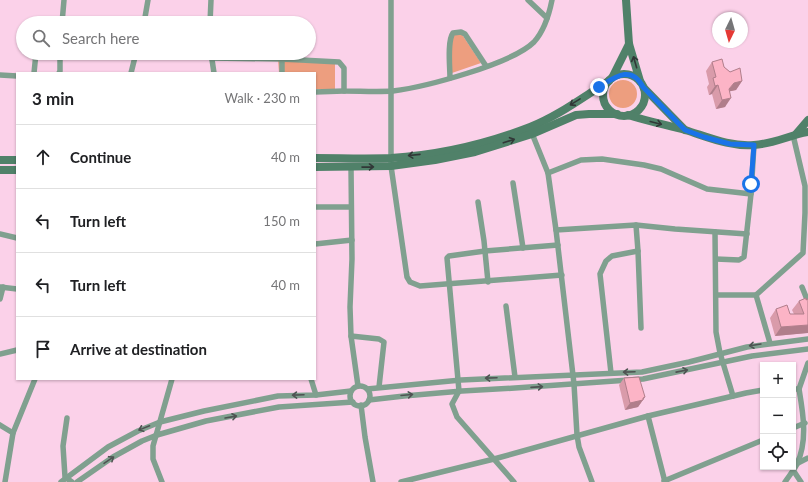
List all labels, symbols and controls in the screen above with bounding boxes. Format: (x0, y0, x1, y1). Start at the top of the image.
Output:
north arrow (712, 12, 748, 48)
search box (16, 16, 316, 60)
icon: search (30, 27, 52, 49)
text: Search here (62, 29, 139, 47)
one-way arrow (630, 56, 638, 69)
route end (590, 78, 608, 96)
text: 3 min (32, 88, 74, 109)
text: Walk · 230 m (224, 90, 300, 106)
one-way arrow (570, 98, 581, 106)
one-way arrow (650, 120, 663, 127)
one-way arrow (502, 137, 515, 144)
icon: ahead (32, 146, 54, 168)
text: Continue (70, 148, 131, 166)
text: 40 m (271, 149, 300, 165)
one-way arrow (407, 152, 420, 159)
one-way arrow (361, 163, 374, 171)
route start (742, 175, 760, 193)
icon: left (32, 210, 54, 232)
text: Turn left (70, 212, 126, 230)
text: 150 m (263, 213, 300, 229)
icon: left (32, 274, 54, 296)
text: Turn left (70, 276, 126, 294)
text: 40 m (271, 277, 300, 293)
icon: arrive (32, 338, 54, 360)
text: Arrive at destination (70, 340, 207, 358)
one-way arrow (749, 341, 762, 349)
map controls (760, 362, 796, 470)
button: + (760, 362, 796, 398)
one-way arrow (675, 367, 688, 375)
one-way arrow (623, 369, 636, 376)
one-way arrow (485, 375, 498, 382)
one-way arrow (530, 383, 543, 391)
one-way arrow (292, 392, 305, 399)
one-way arrow (400, 392, 413, 399)
button: − (760, 398, 796, 434)
one-way arrow (224, 412, 237, 420)
one-way arrow (139, 425, 151, 433)
button: locate (760, 434, 796, 470)
one-way arrow (104, 456, 115, 464)

